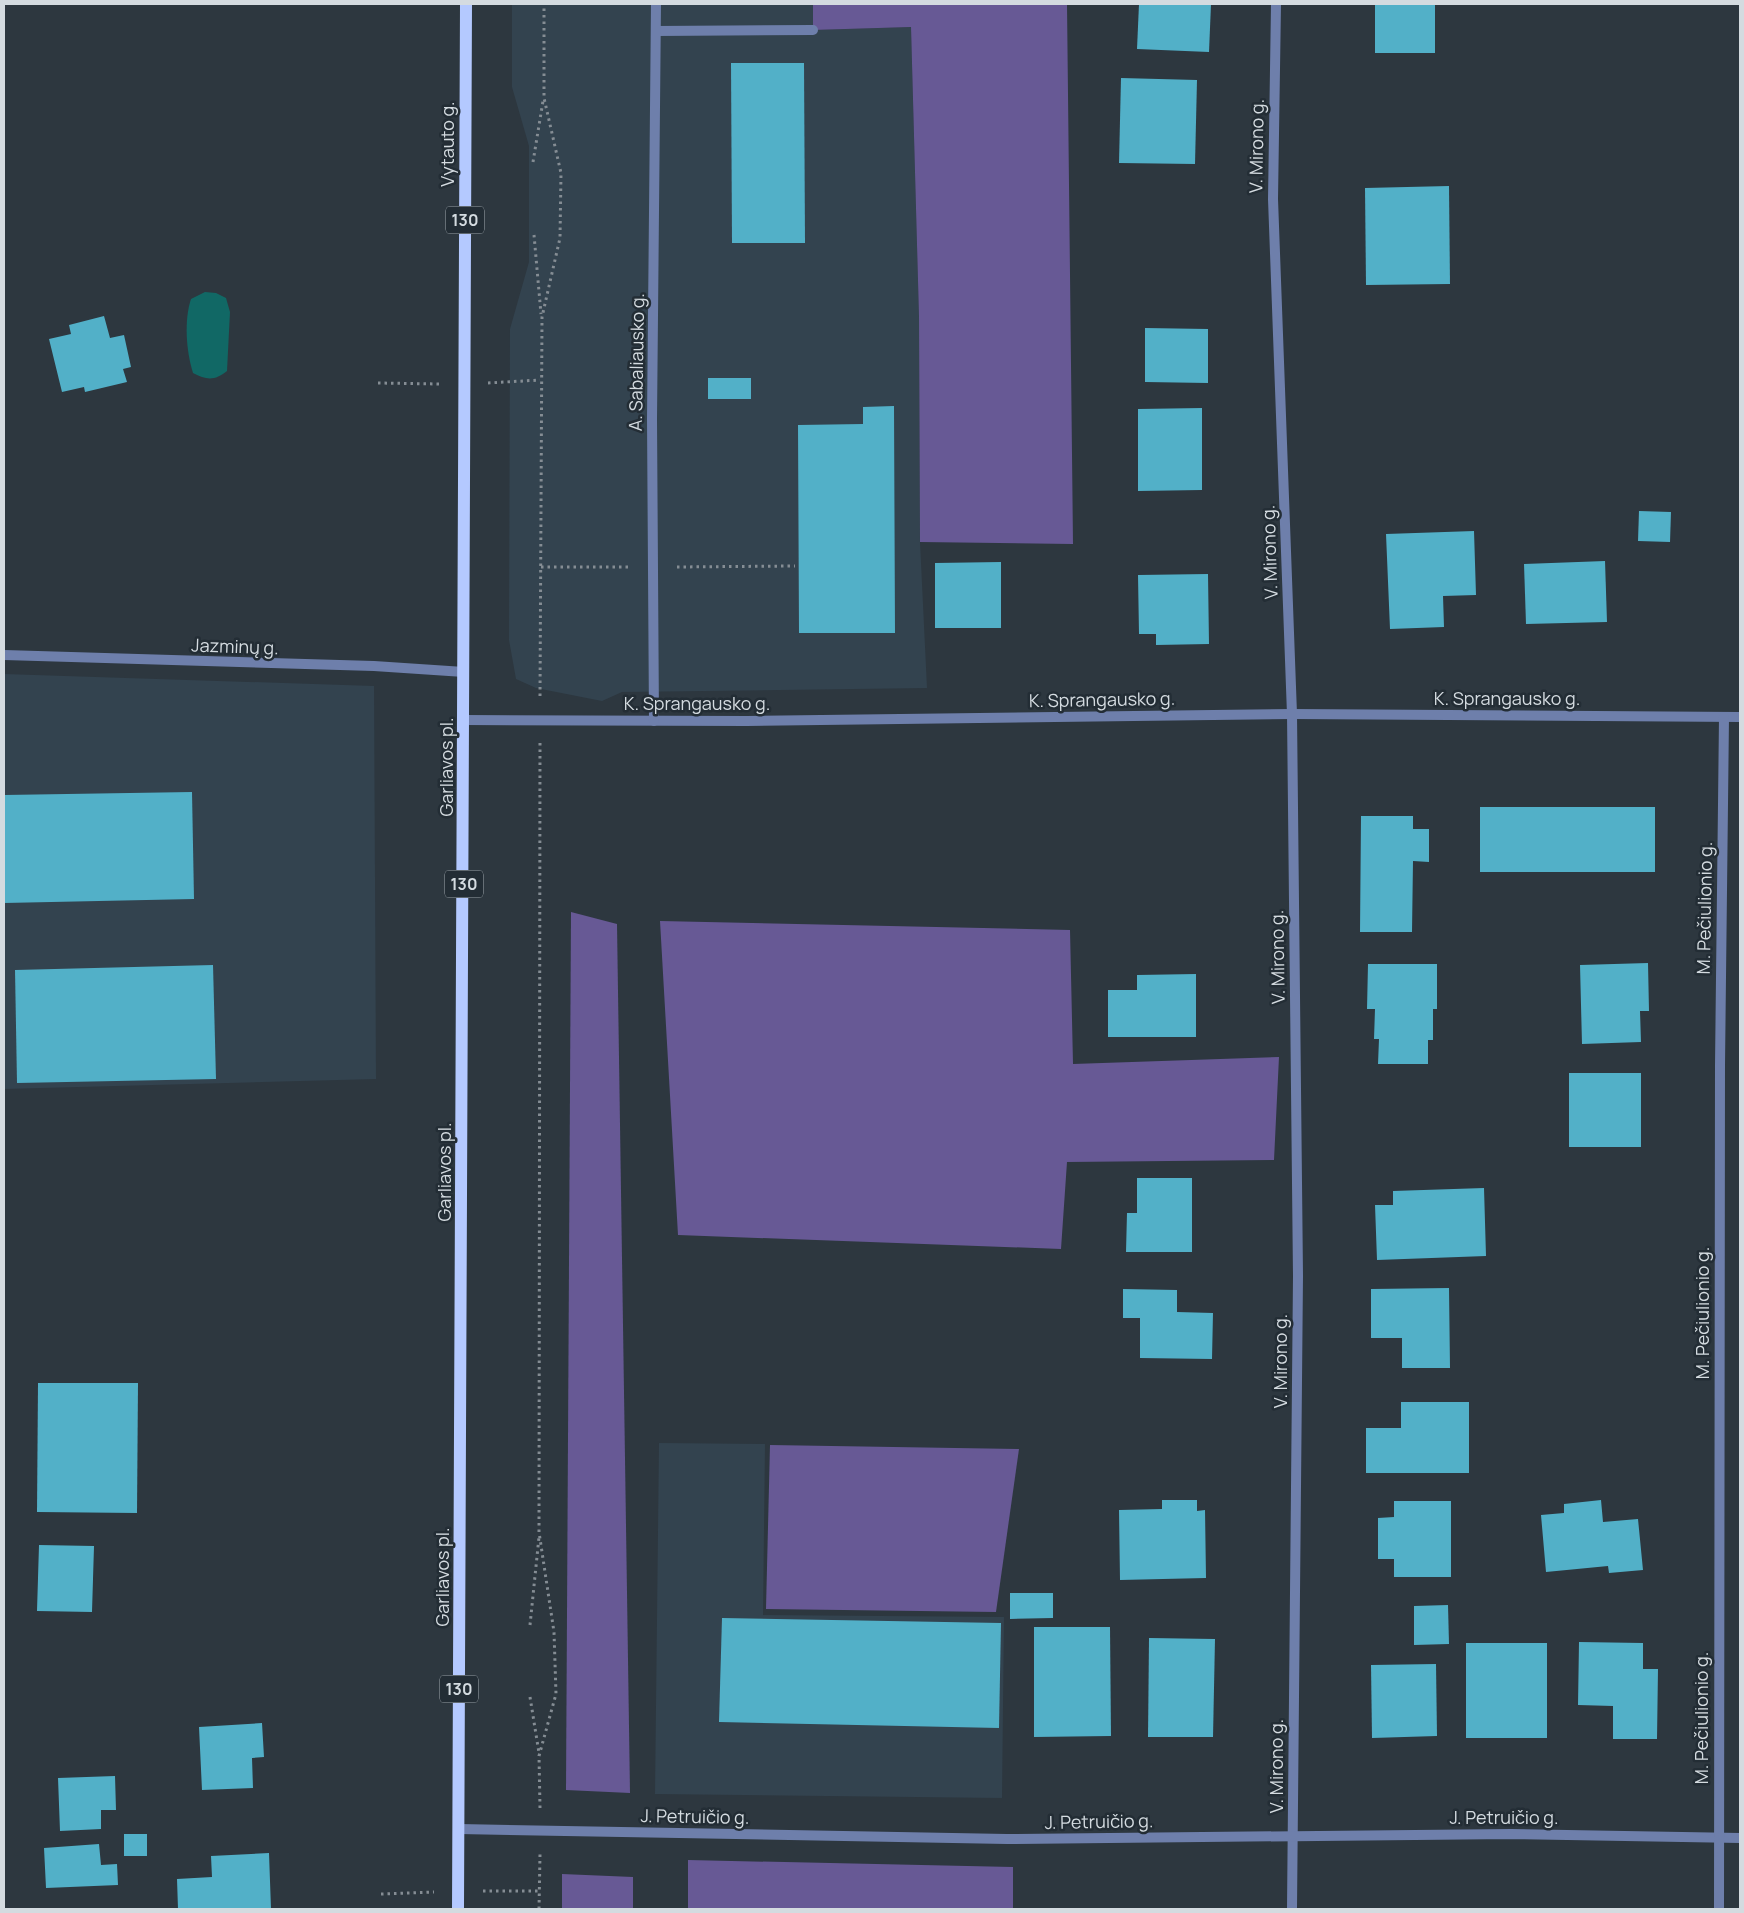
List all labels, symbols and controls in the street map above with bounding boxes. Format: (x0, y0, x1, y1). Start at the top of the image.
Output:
street label: V. Mirono g. (1243, 99, 1269, 193)
street label: Vytauto g. (435, 101, 459, 187)
road number: 130 (446, 206, 484, 234)
street label: A. Sabaliausko g. (623, 293, 649, 431)
street label: V. Mirono g. (1255, 504, 1283, 600)
street label: Jazminų g. (191, 632, 279, 660)
street label: K. Sprangausko g. (1029, 686, 1175, 712)
street label: K. Sprangausko g. (1434, 686, 1580, 710)
street label: K. Sprangausko g. (624, 691, 770, 715)
street label: Garliavos pl. (434, 717, 458, 817)
street label: M. Pečiulionio g. (1691, 841, 1717, 975)
road number: 130 (445, 871, 483, 898)
street label: V. Mirono g. (1264, 910, 1290, 1004)
street label: Garliavos pl. (432, 1122, 456, 1222)
street label: M. Pečiulionio g. (1690, 1247, 1714, 1379)
street label: V. Mirono g. (1268, 1314, 1292, 1408)
street label: Garliavos pl. (430, 1527, 454, 1627)
street label: M. Pečiulionio g. (1689, 1652, 1713, 1784)
road number: 130 (440, 1676, 478, 1702)
street label: V. Mirono g. (1264, 1719, 1288, 1813)
street label: J. Petruičio g. (640, 1803, 750, 1829)
street label: J. Petruičio g. (1450, 1805, 1558, 1829)
street label: J. Petruičio g. (1044, 1808, 1154, 1834)

